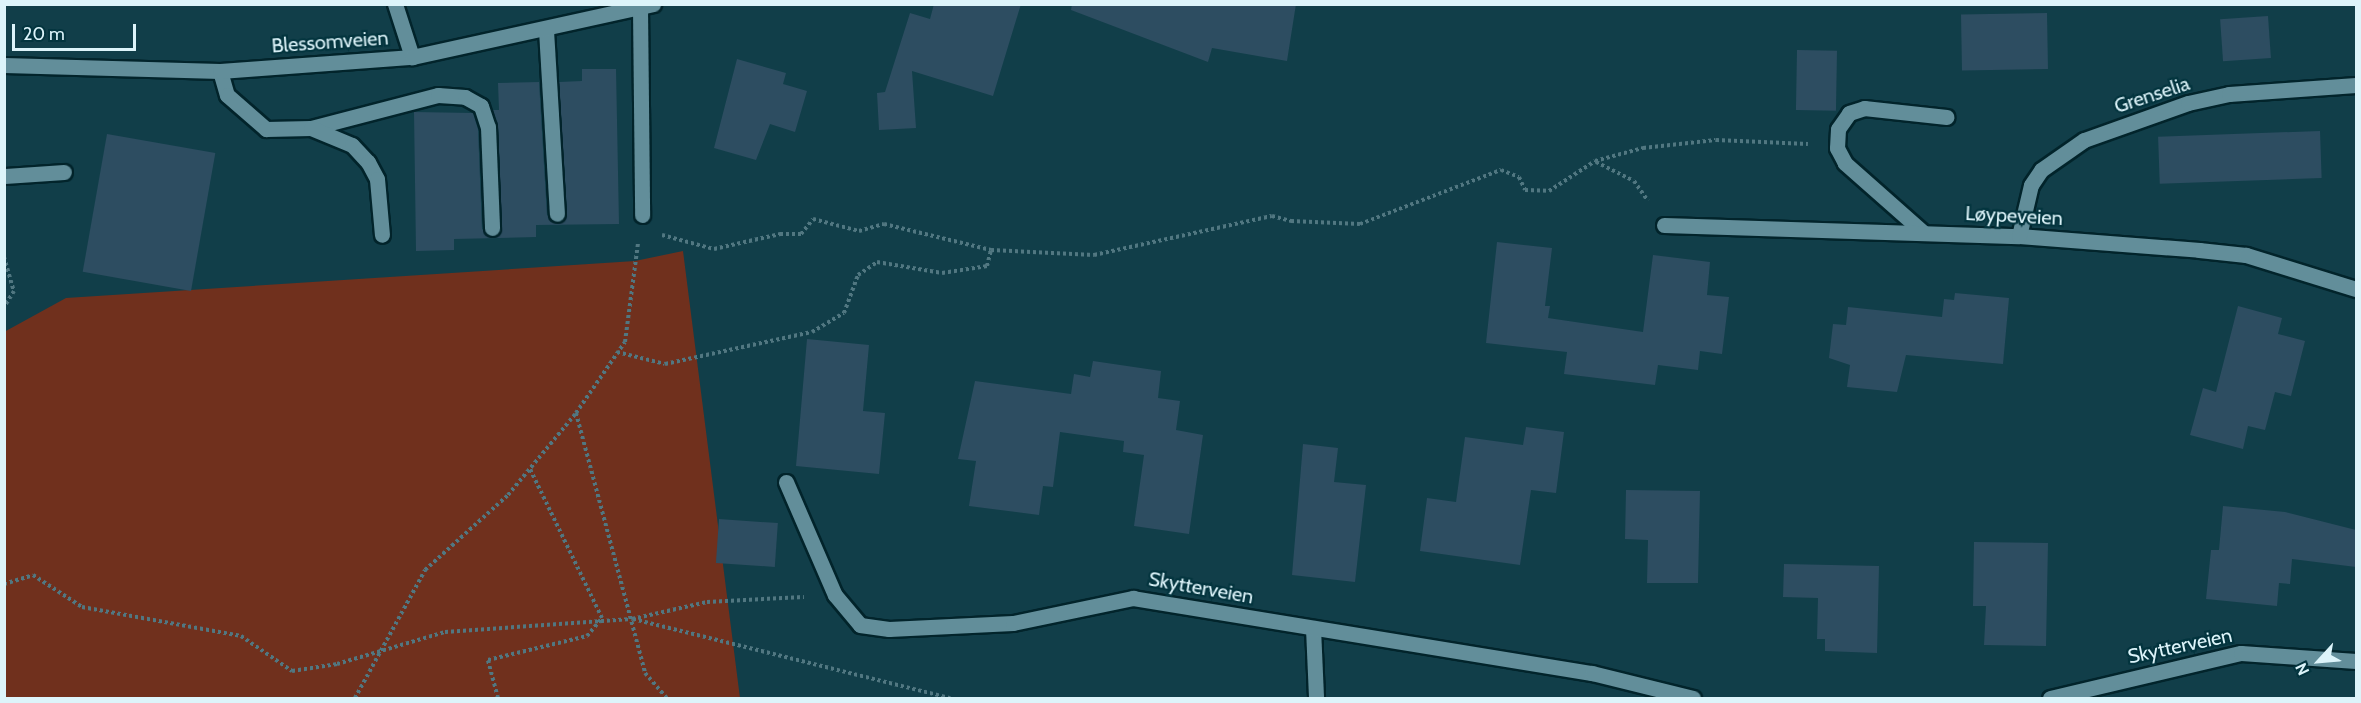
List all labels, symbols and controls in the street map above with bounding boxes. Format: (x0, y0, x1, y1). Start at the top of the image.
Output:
scale bar (15, 12, 140, 50)
text: 20 m (23, 23, 65, 45)
street label: Blessomveien (271, 26, 389, 58)
street label: Grenselia (2111, 72, 2193, 118)
street label: Løypeveien (1965, 201, 2063, 231)
street label: Skytterveien (1147, 567, 1255, 609)
street label: Skytterveien (2126, 623, 2234, 669)
north arrow (2289, 631, 2349, 691)
text: N (2291, 660, 2313, 678)

